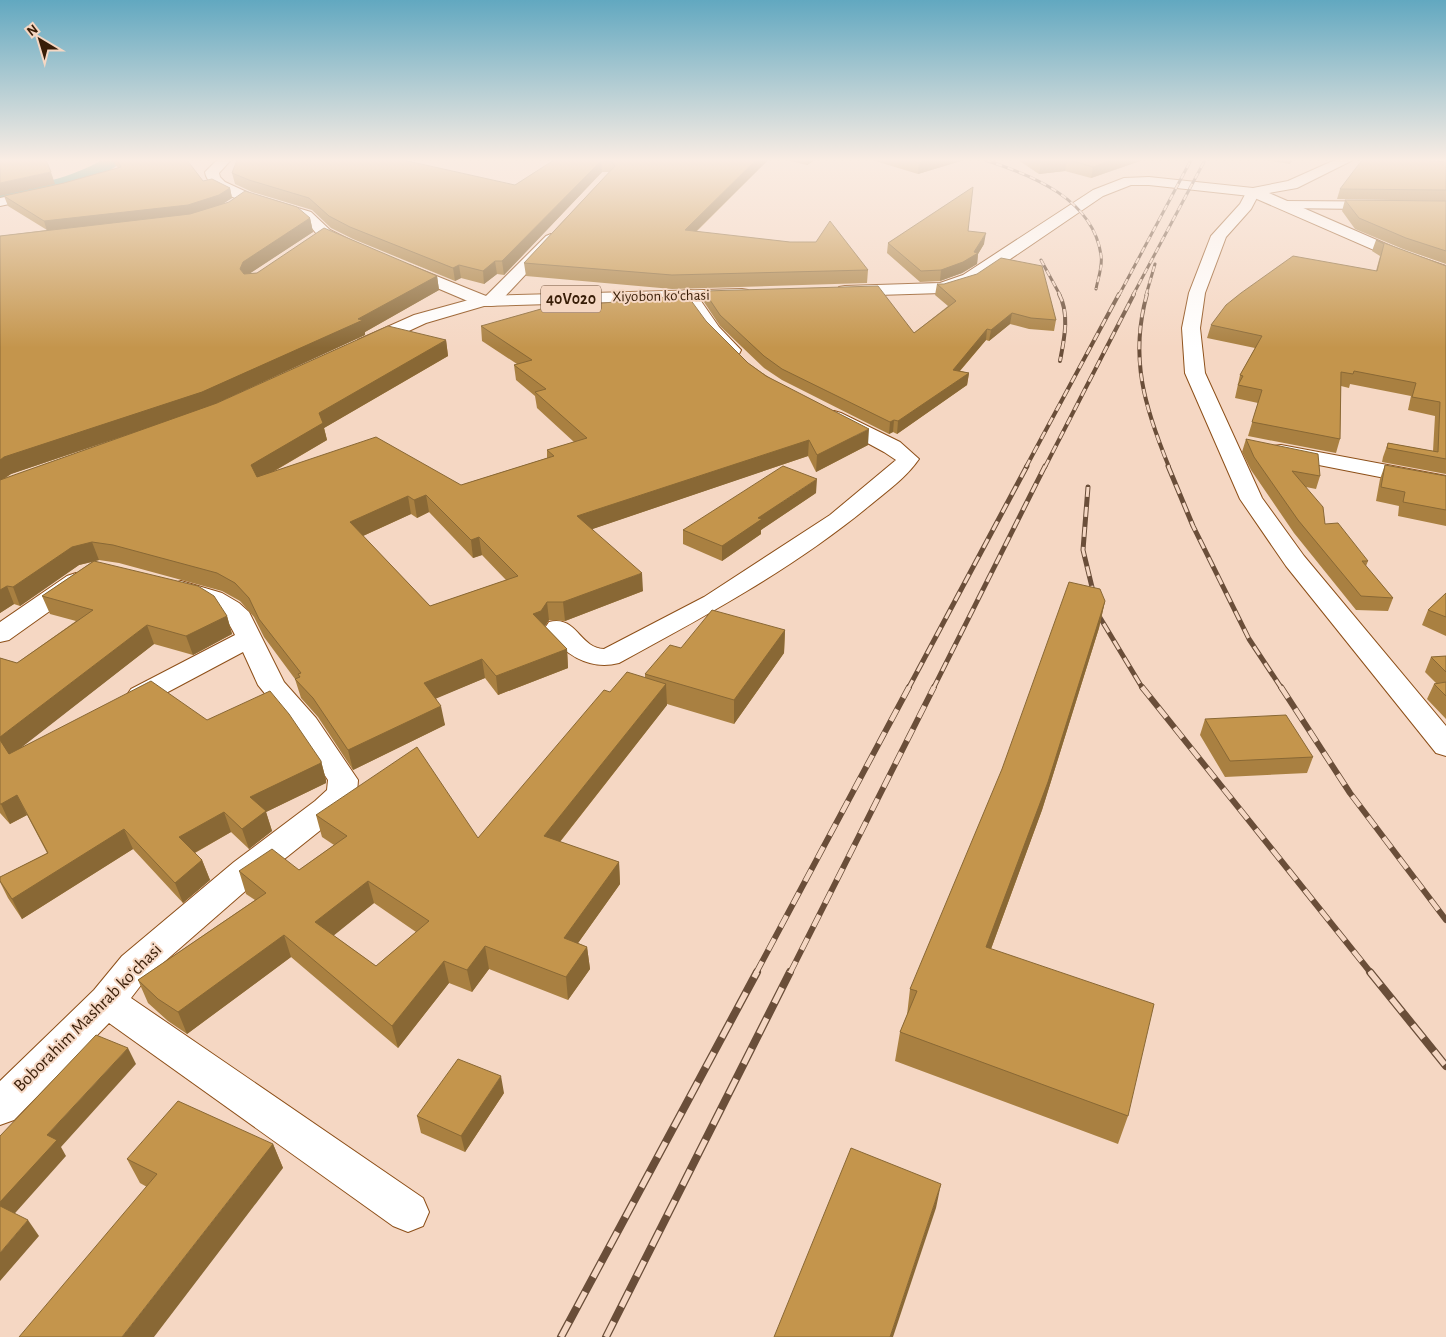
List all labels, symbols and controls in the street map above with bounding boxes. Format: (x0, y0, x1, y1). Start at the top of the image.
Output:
north arrow (15, 15, 65, 65)
text: N (24, 22, 41, 39)
road number: 40V020 (541, 286, 601, 312)
street label: Xiyobon koʻchasi (612, 288, 710, 304)
street label: Boborahim Mashrab koʻchasi (11, 941, 165, 1095)

